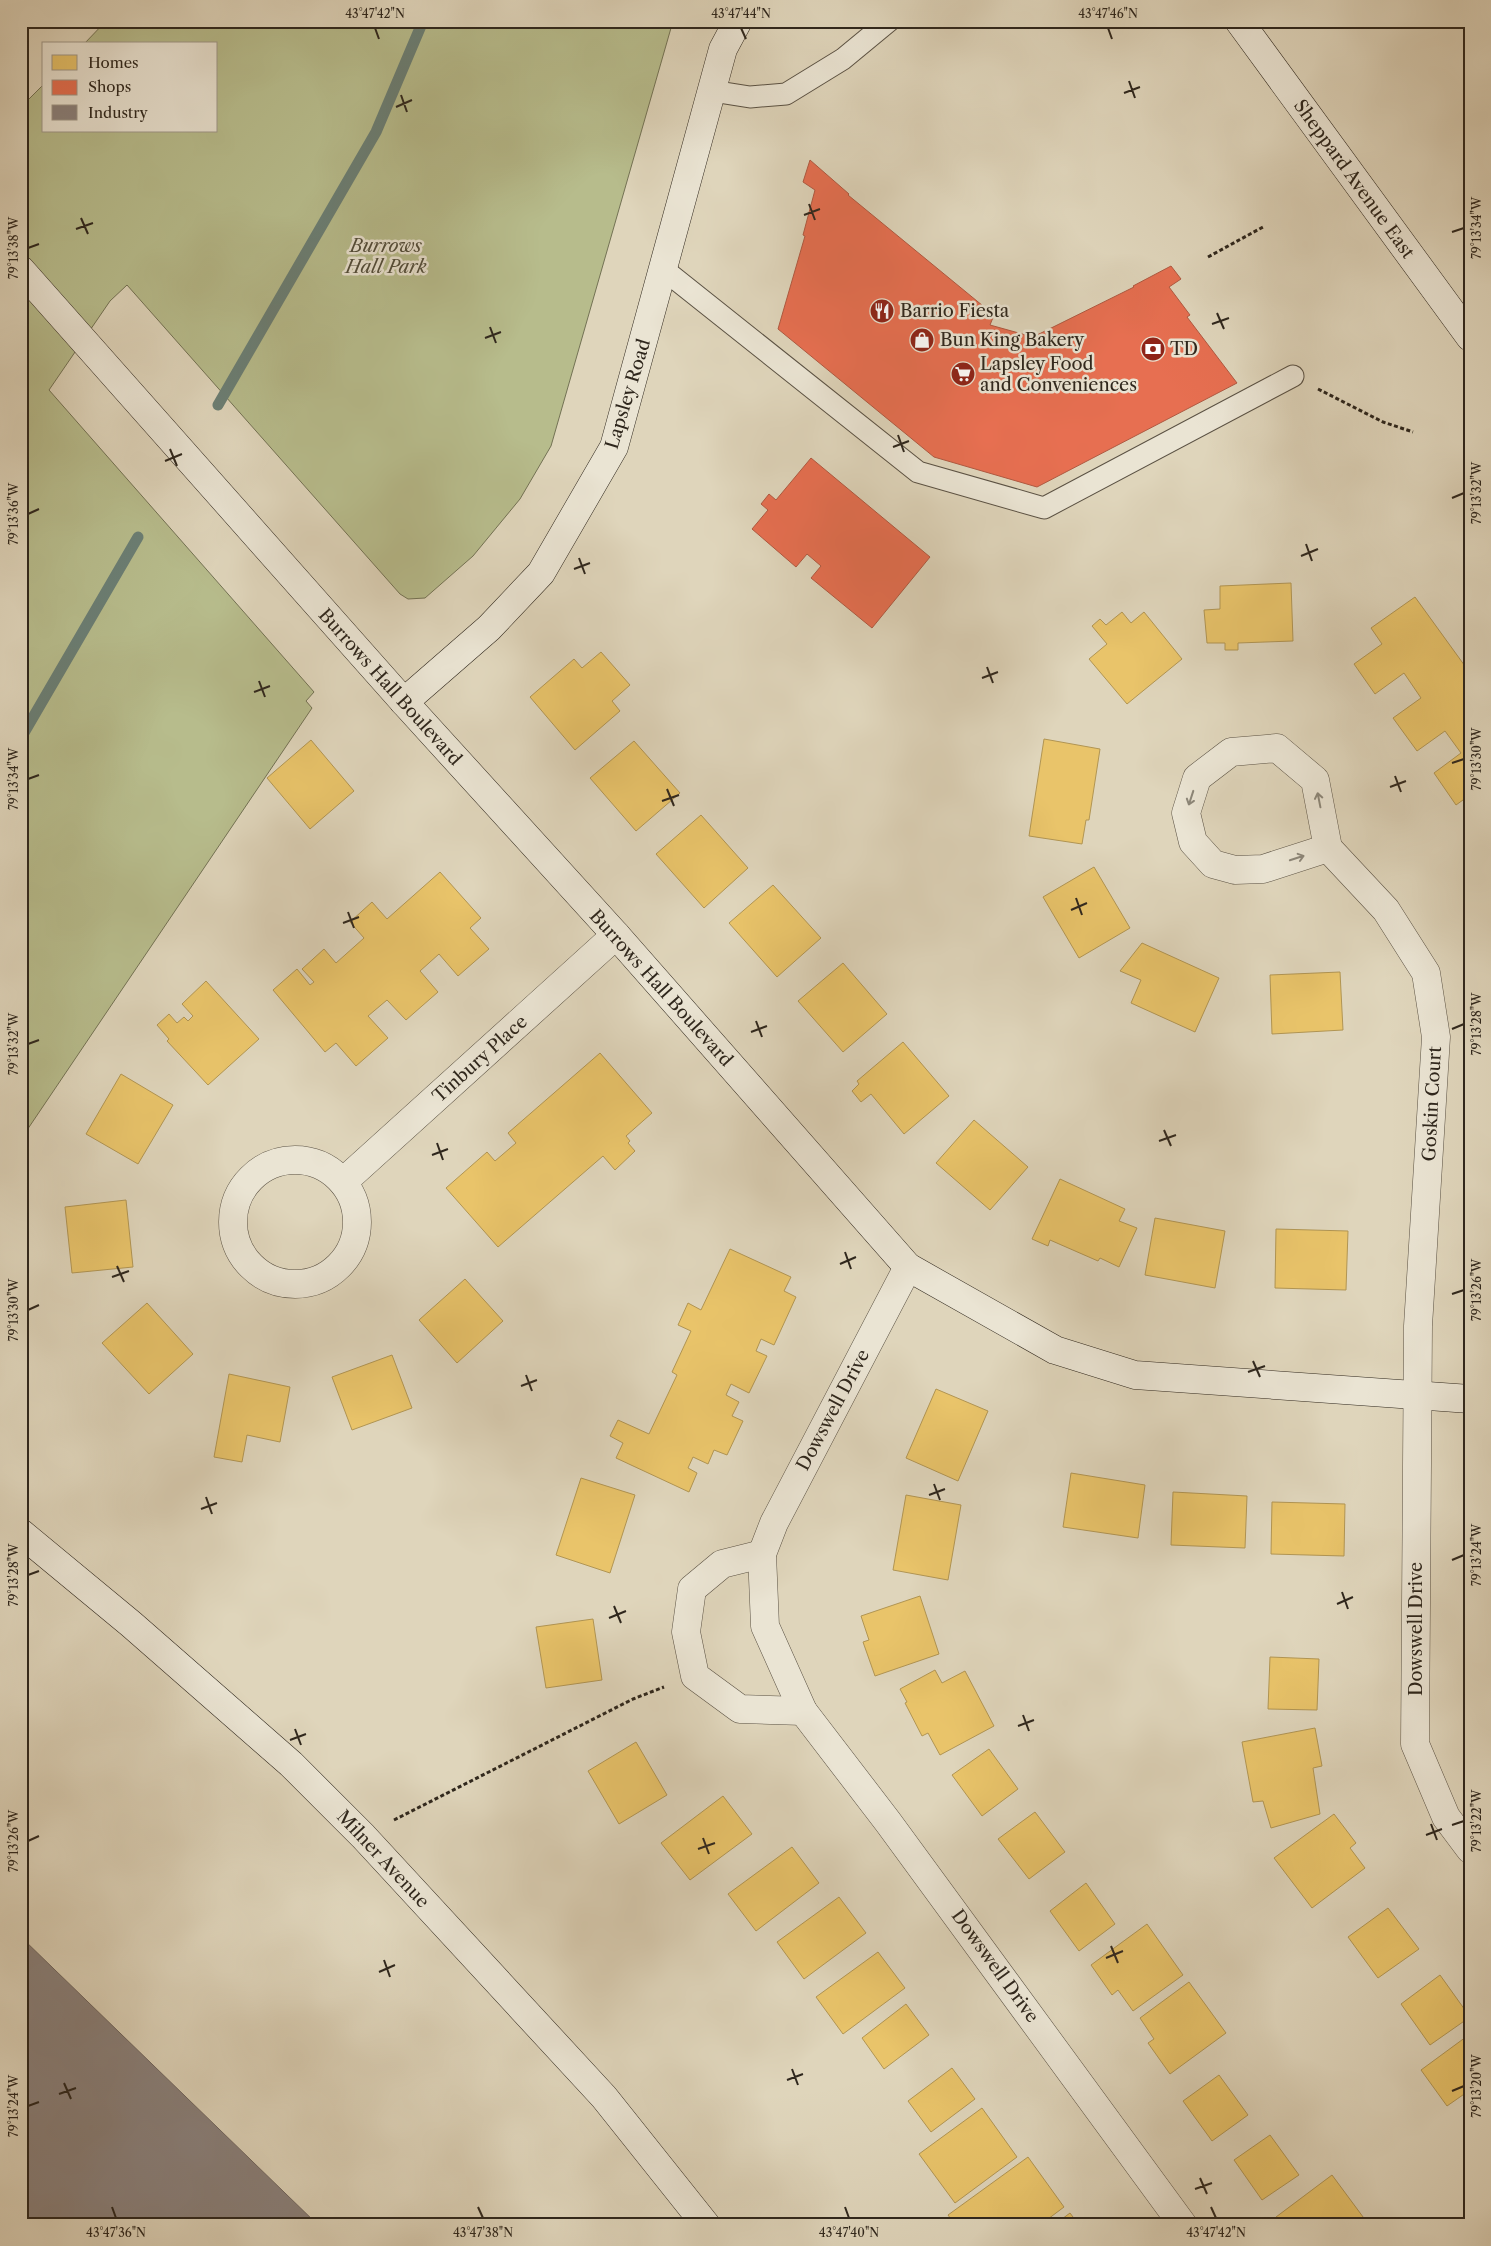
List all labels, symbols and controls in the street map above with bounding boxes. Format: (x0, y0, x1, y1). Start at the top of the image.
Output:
text: 43°47'42"N (345, 6, 405, 21)
text: 43°47'44"N (711, 6, 771, 21)
text: 43°47'46"N (1078, 6, 1138, 21)
legend (42, 42, 218, 132)
text: Homes (88, 53, 139, 72)
text: Shops (88, 77, 131, 96)
street label: Sheppard Avenue East (1289, 95, 1419, 263)
text: Industry (88, 103, 148, 122)
text: 79°13'34"W (1469, 196, 1484, 259)
text: 79°13'38"W (6, 216, 21, 279)
park label: Burrows Hall Park (343, 235, 427, 278)
restaurant icon: Barrio Fiesta (869, 298, 895, 324)
place label: Barrio Fiesta (900, 300, 1010, 322)
shop icon: Bun King Bakery (909, 327, 935, 353)
place label: Bun King Bakery (940, 329, 1085, 351)
street label: Lapsley Road (601, 336, 655, 452)
bank icon: TD (1140, 336, 1166, 362)
place label: TD (1170, 338, 1198, 360)
place label: Lapsley Food and Conveniences (980, 353, 1137, 396)
supermarket icon: Lapsley Food and Conveniences (950, 361, 976, 387)
text: 79°13'32"W (1469, 461, 1484, 524)
text: 79°13'36"W (6, 482, 21, 545)
street label: Burrows Hall Boulevard (314, 604, 466, 770)
text: 79°13'30"W (1469, 727, 1484, 790)
text: 79°13'34"W (6, 747, 21, 810)
one-way arrow (1185, 790, 1195, 806)
one-way arrow (1313, 792, 1323, 808)
one-way arrow (1289, 852, 1305, 862)
street label: Burrows Hall Boulevard (585, 905, 737, 1071)
text: 79°13'28"W (1469, 992, 1484, 1055)
street label: Tinbury Place (428, 1011, 532, 1107)
text: 79°13'32"W (6, 1012, 21, 1075)
street label: Goskin Court (1418, 1045, 1446, 1162)
text: 79°13'26"W (1469, 1258, 1484, 1321)
text: 79°13'30"W (6, 1278, 21, 1341)
street label: Dowswell Drive (792, 1346, 874, 1474)
text: 79°13'24"W (1469, 1523, 1484, 1586)
text: 79°13'28"W (6, 1543, 21, 1606)
street label: Dowswell Drive (1405, 1562, 1427, 1696)
text: 79°13'22"W (1469, 1789, 1484, 1852)
street label: Milner Avenue (332, 1806, 434, 1912)
text: 79°13'26"W (6, 1809, 21, 1872)
street label: Dowswell Drive (947, 1905, 1043, 2027)
text: 79°13'20"W (1469, 2054, 1484, 2118)
text: 79°13'24"W (6, 2074, 21, 2137)
text: 43°47'36"N (86, 2225, 146, 2240)
text: 43°47'38"N (453, 2225, 513, 2240)
text: 43°47'40"N (819, 2225, 879, 2240)
text: 43°47'42"N (1186, 2225, 1246, 2240)

